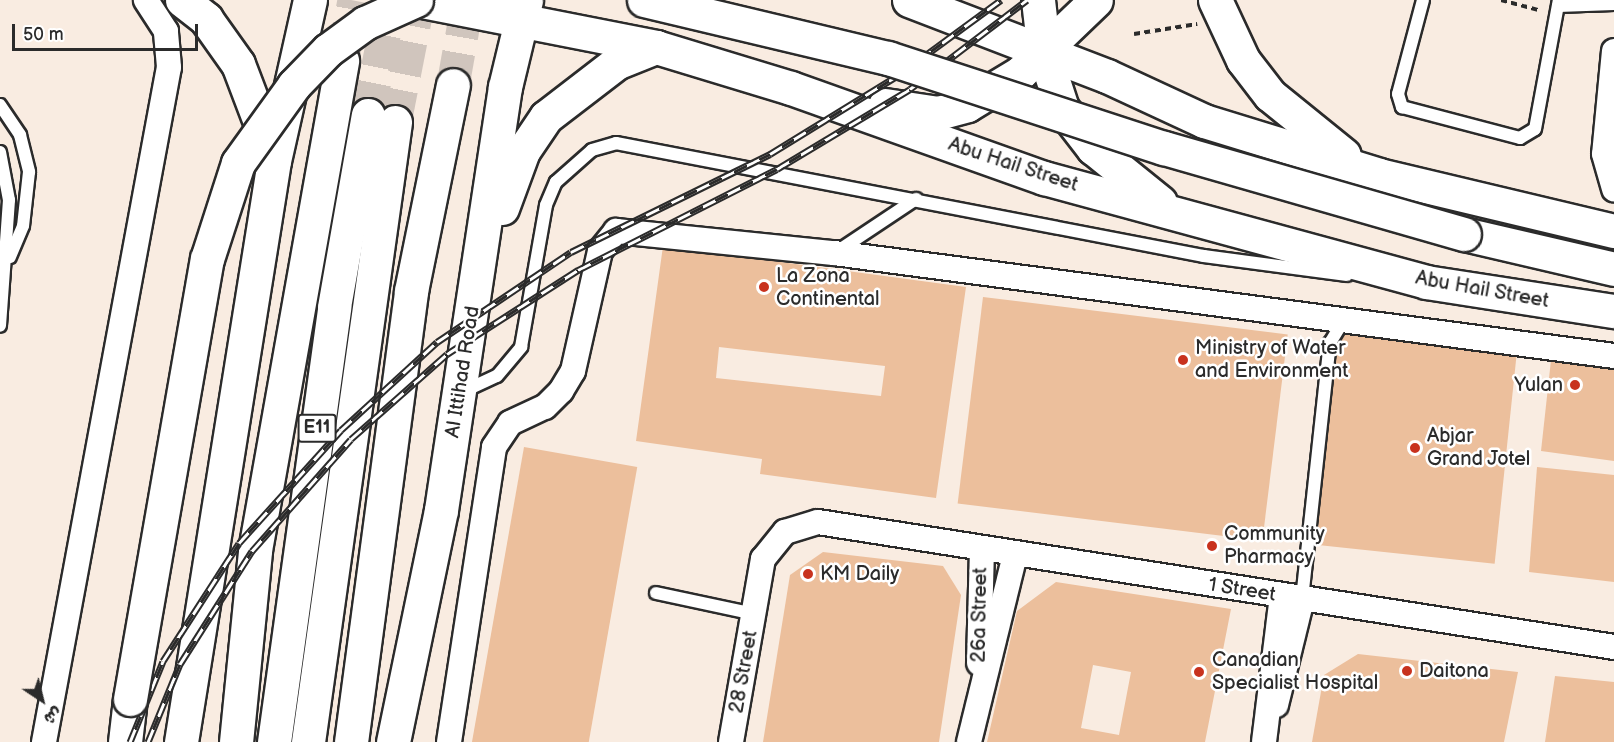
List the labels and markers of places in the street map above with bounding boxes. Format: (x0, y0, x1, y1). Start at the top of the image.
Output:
place label: La Zona Continental (776, 264, 879, 311)
marker: La Zona Continental (757, 280, 771, 294)
place label: Ministry of Water and Environment (1195, 336, 1348, 383)
marker: Ministry of Water and Environment (1176, 353, 1190, 367)
place label: Yulan (1514, 373, 1563, 397)
marker: Yulan (1568, 378, 1582, 392)
place label: Abjar Grand Jotel (1427, 424, 1531, 471)
marker: Abjar Grand Jotel (1408, 441, 1422, 455)
place label: Community Pharmacy (1224, 522, 1325, 569)
marker: Community Pharmacy (1205, 539, 1219, 553)
place label: KM Daily (820, 562, 899, 586)
marker: KM Daily (801, 567, 815, 581)
place label: Canadian Specialist Hospital (1212, 648, 1378, 695)
place label: Daitona (1419, 659, 1489, 683)
marker: Canadian Specialist Hospital (1190, 663, 1208, 681)
marker: Daitona (1400, 664, 1414, 678)

